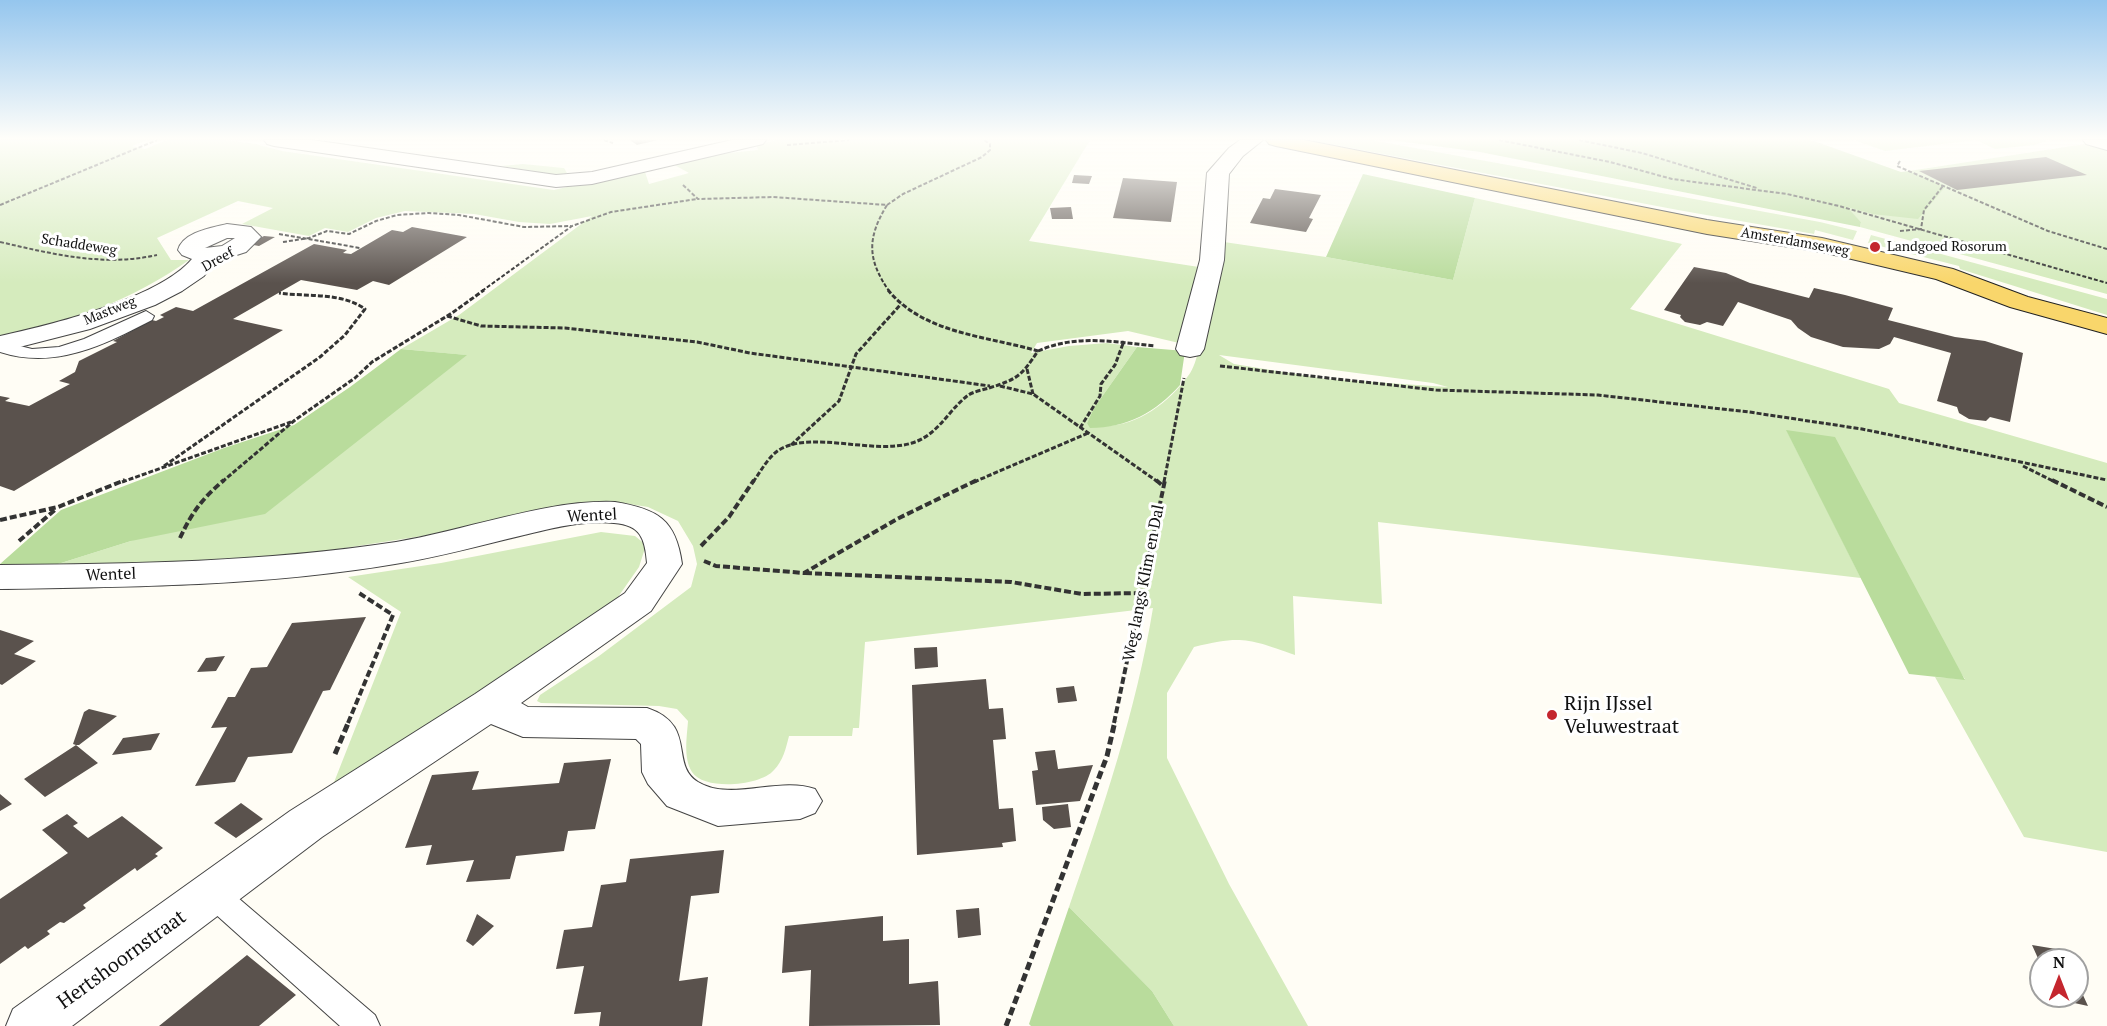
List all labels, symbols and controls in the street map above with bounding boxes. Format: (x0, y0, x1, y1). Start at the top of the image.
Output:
street label: Amsterdamseweg (1739, 224, 1851, 260)
street label: Schaddeweg (40, 231, 118, 259)
place label: Landgoed Rosorum (1887, 239, 2007, 255)
marker: Landgoed Rosorum (1868, 240, 1882, 254)
street label: Dreef (199, 244, 237, 276)
street label: Mastweg (81, 293, 139, 329)
street label: Weg langs Klim en Dal (1119, 503, 1169, 663)
street label: Wentel (566, 505, 618, 527)
street label: Wentel (86, 565, 136, 585)
place label: Rijn IJssel Veluwestraat (1564, 692, 1679, 739)
marker: Rijn IJssel Veluwestraat (1545, 708, 1559, 722)
street label: Hertshoornstraat (53, 905, 191, 1015)
north arrow (2029, 948, 2089, 1008)
text: N (2053, 951, 2065, 973)

